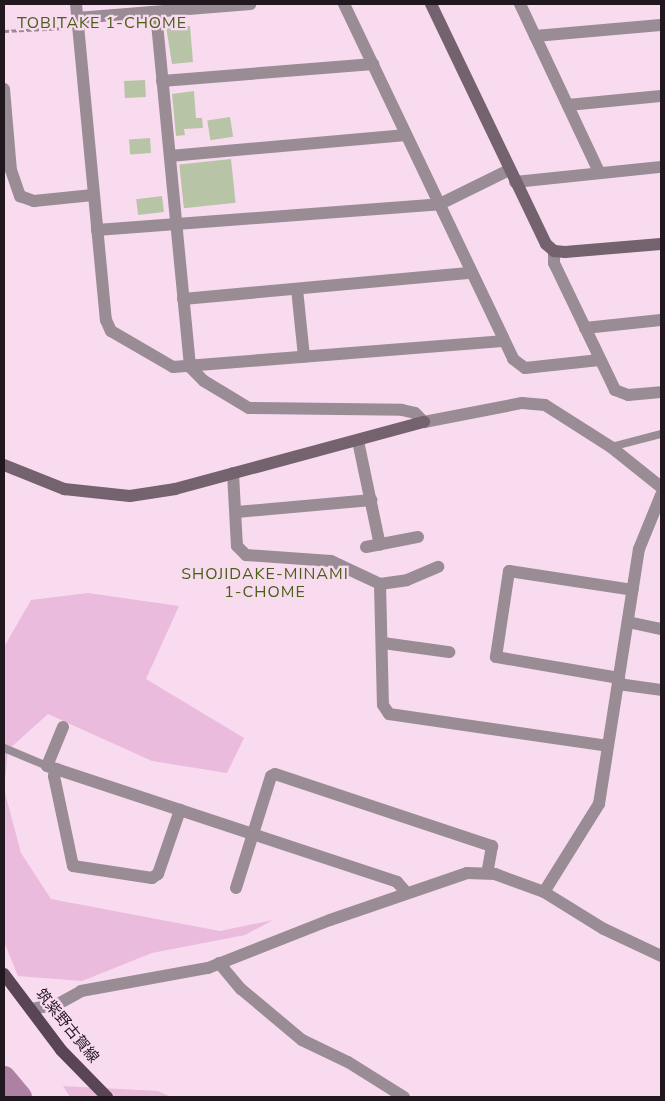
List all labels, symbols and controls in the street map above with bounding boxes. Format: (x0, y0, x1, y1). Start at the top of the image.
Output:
district label: TOBITAKE 1-CHOME (15, 13, 189, 33)
district label: SHOJIDAKE-MINAMI 1-CHOME (179, 564, 351, 602)
street label: 筑紫野古賀線 (32, 985, 102, 1067)

